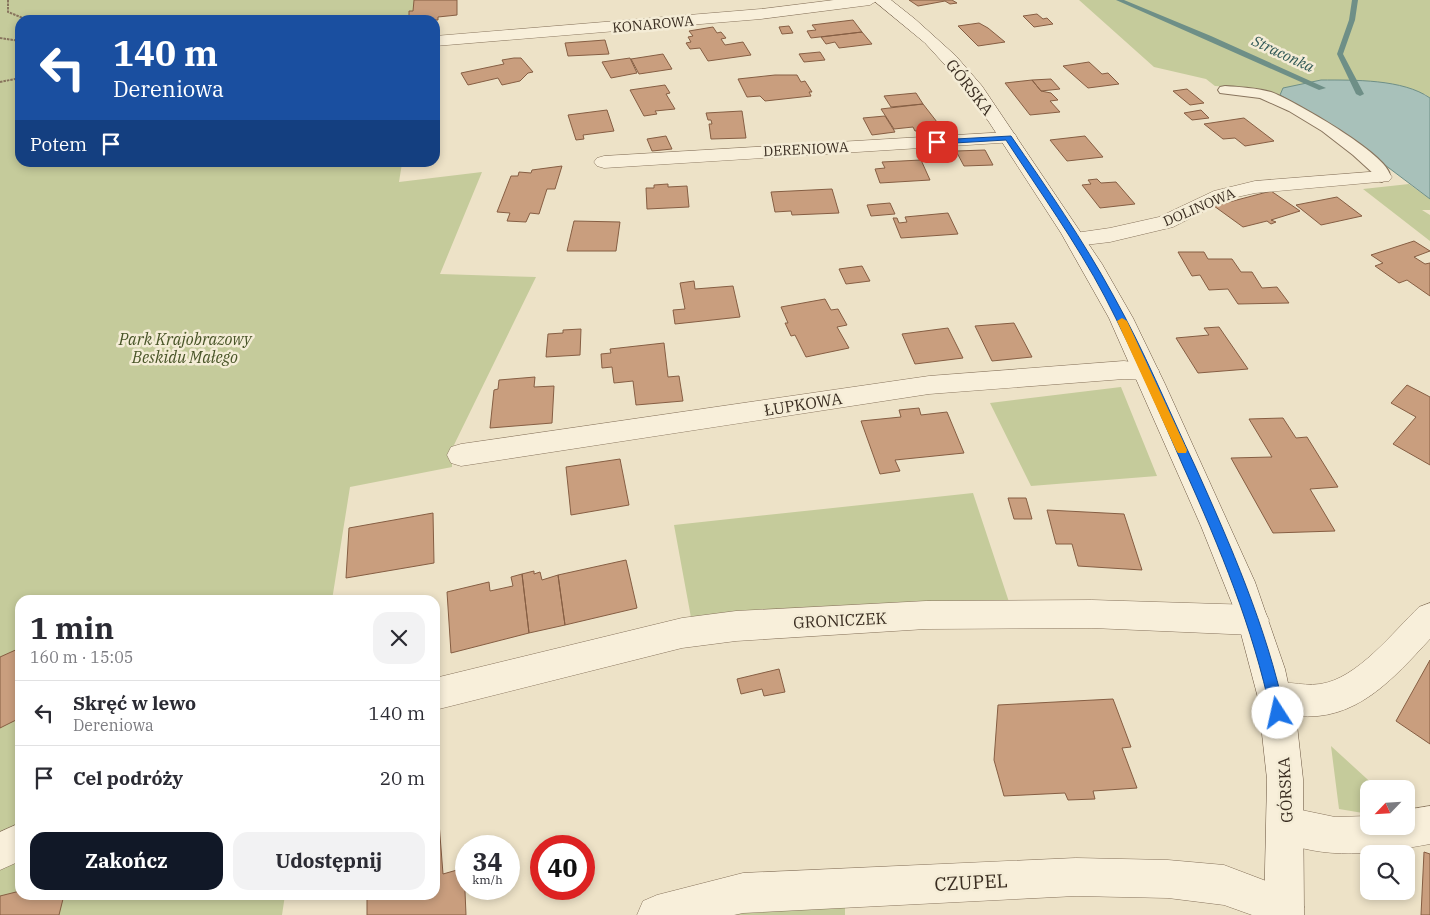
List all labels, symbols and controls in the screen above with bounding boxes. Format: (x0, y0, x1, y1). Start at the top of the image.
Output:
street label: KONAROWA (612, 11, 695, 37)
text: 140 m (113, 30, 218, 76)
water label: Straconka (1248, 30, 1318, 77)
icon: left (30, 35, 95, 100)
street label: GÓRSKA (942, 54, 999, 119)
text: Dereniowa (113, 74, 224, 103)
pin (916, 121, 958, 163)
icon: arrive (923, 128, 951, 156)
icon: arrive (97, 130, 125, 158)
text: Potem (30, 132, 87, 156)
street label: DERENIOWA (763, 138, 850, 160)
street label: DOLINOWA (1160, 184, 1238, 230)
park label: Park Krajobrazowy Beskidu Małego (118, 329, 253, 367)
street label: ŁUPKOWA (763, 388, 843, 420)
text: 1 min (30, 608, 114, 647)
street label: GRONICZEK (793, 608, 887, 632)
button: close (373, 612, 425, 664)
text: 160 m · 15:05 (30, 647, 133, 667)
position arrow (1251, 686, 1303, 738)
text: Skręć w lewo (73, 691, 196, 715)
icon: left (30, 699, 58, 727)
text: 140 m (368, 701, 425, 725)
text: Dereniowa (73, 715, 154, 735)
street label: GÓRSKA (1272, 757, 1297, 823)
icon: arrive (30, 764, 58, 792)
text: Cel podróży (73, 766, 183, 790)
text: 20 m (380, 766, 425, 790)
north arrow (1360, 780, 1415, 835)
map controls (1360, 780, 1415, 900)
button: Zakończ (30, 832, 223, 890)
button: Udostępnij (233, 832, 425, 890)
speed limit sign: 40 (530, 835, 595, 900)
text: 34 (472, 845, 503, 878)
button: search (1360, 845, 1415, 900)
street label: CZUPEL (934, 868, 1008, 896)
text: km/h (472, 872, 503, 887)

